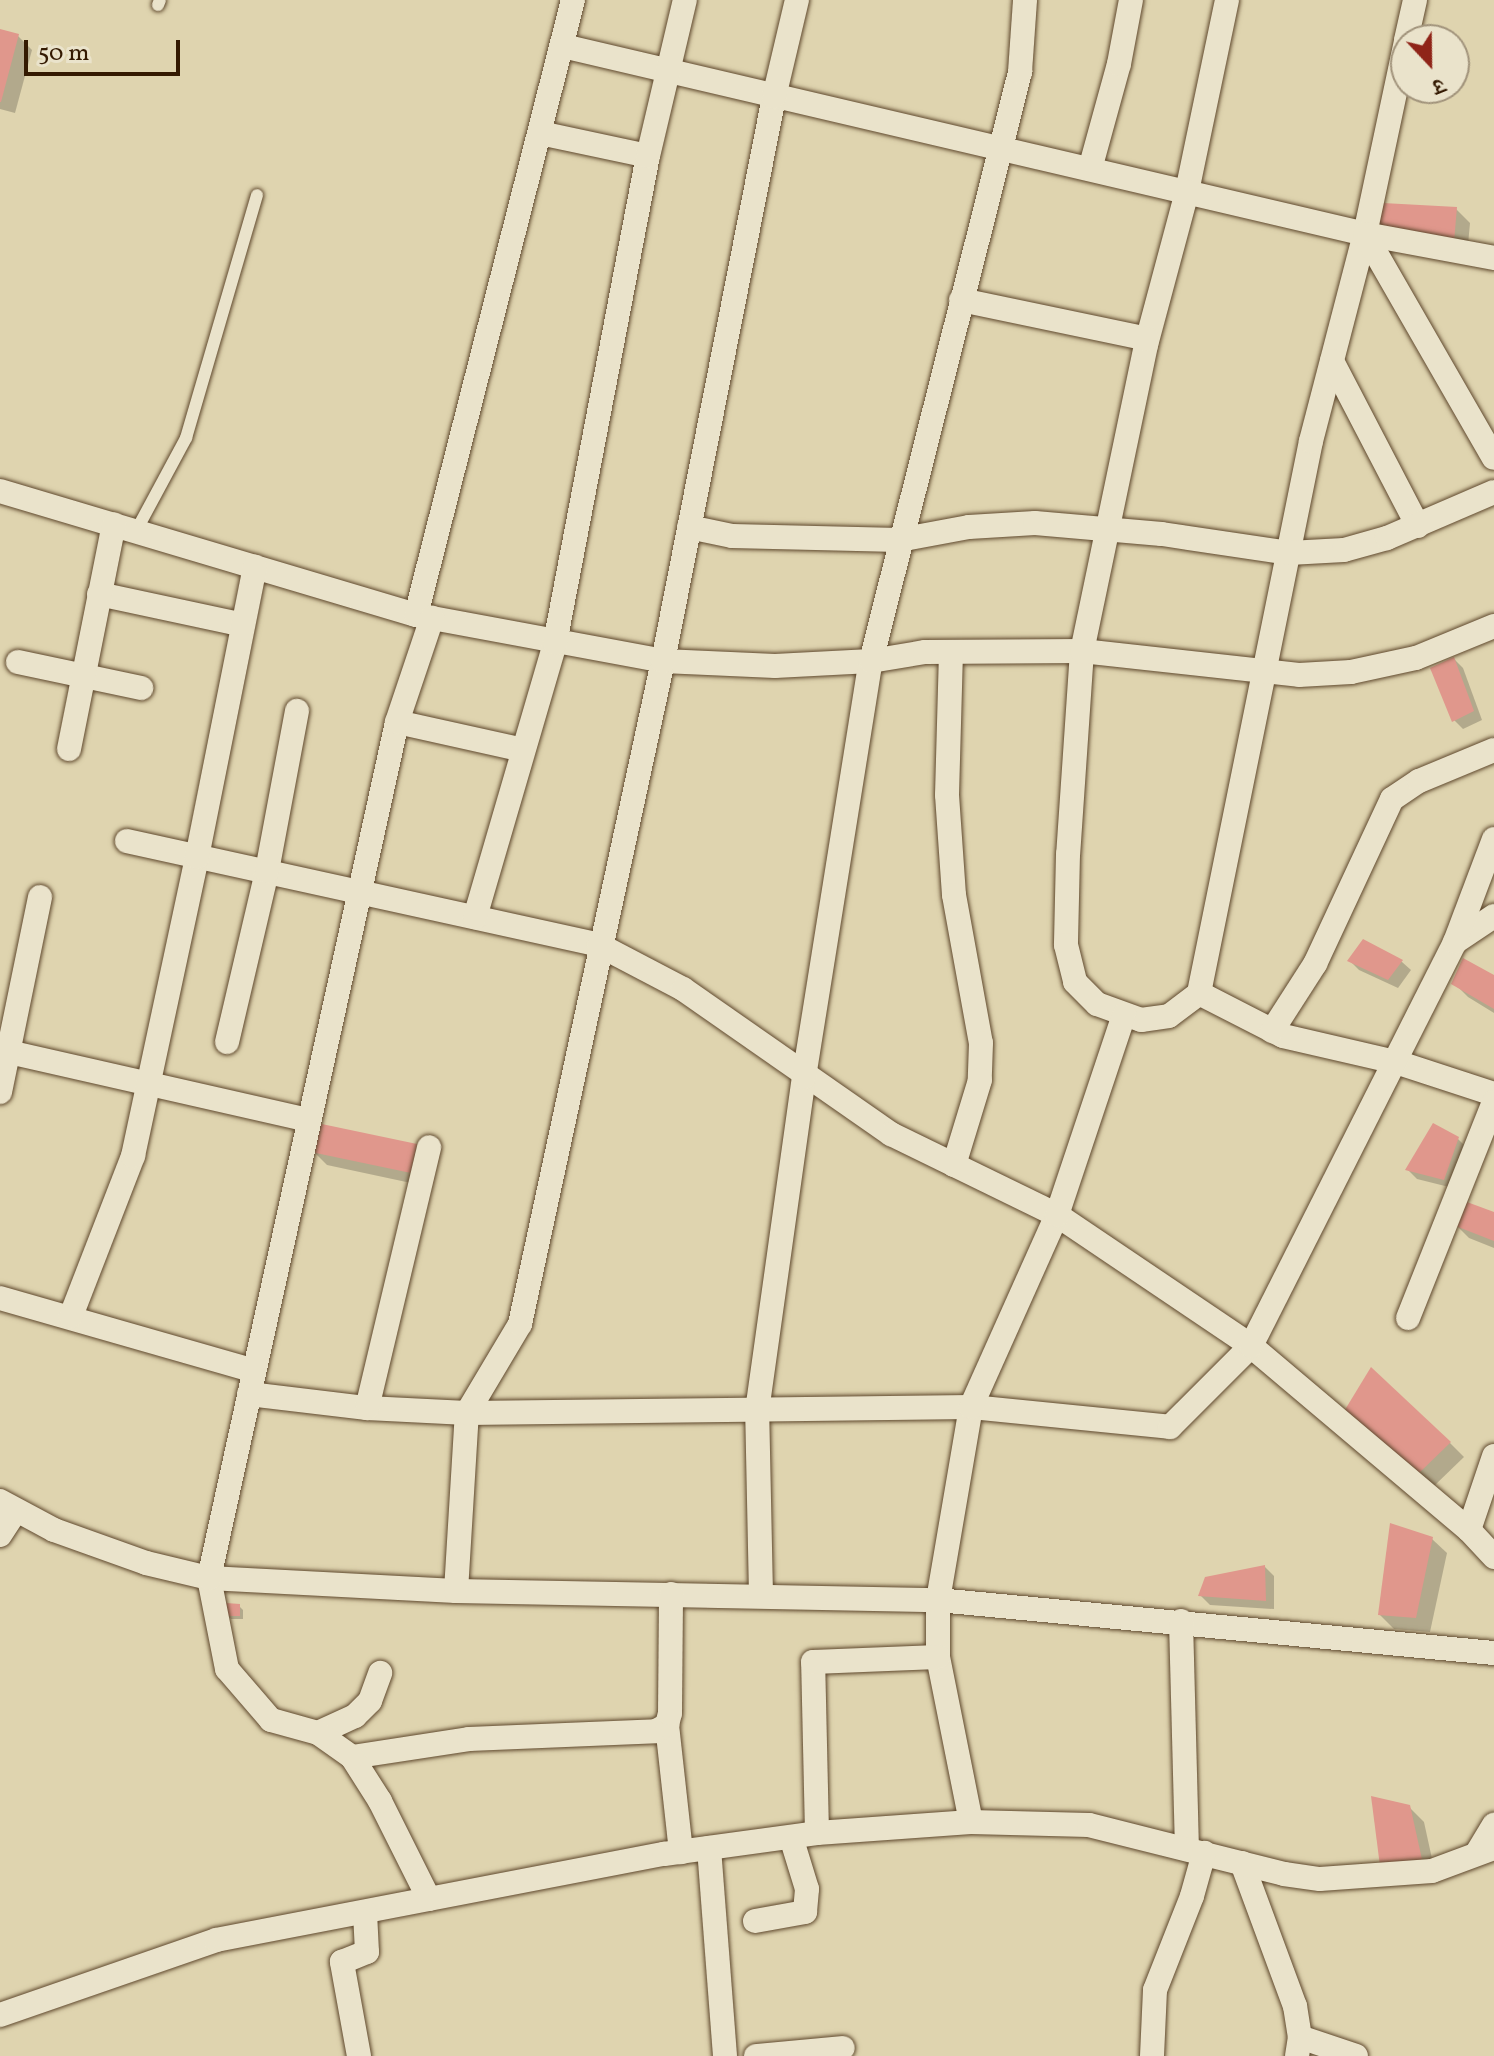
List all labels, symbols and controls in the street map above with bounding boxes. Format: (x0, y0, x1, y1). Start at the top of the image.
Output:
scale bar (28, 24, 184, 74)
north arrow (1390, 24, 1470, 104)
text: 50 m (38, 37, 90, 71)
text: उ (1427, 68, 1449, 101)

